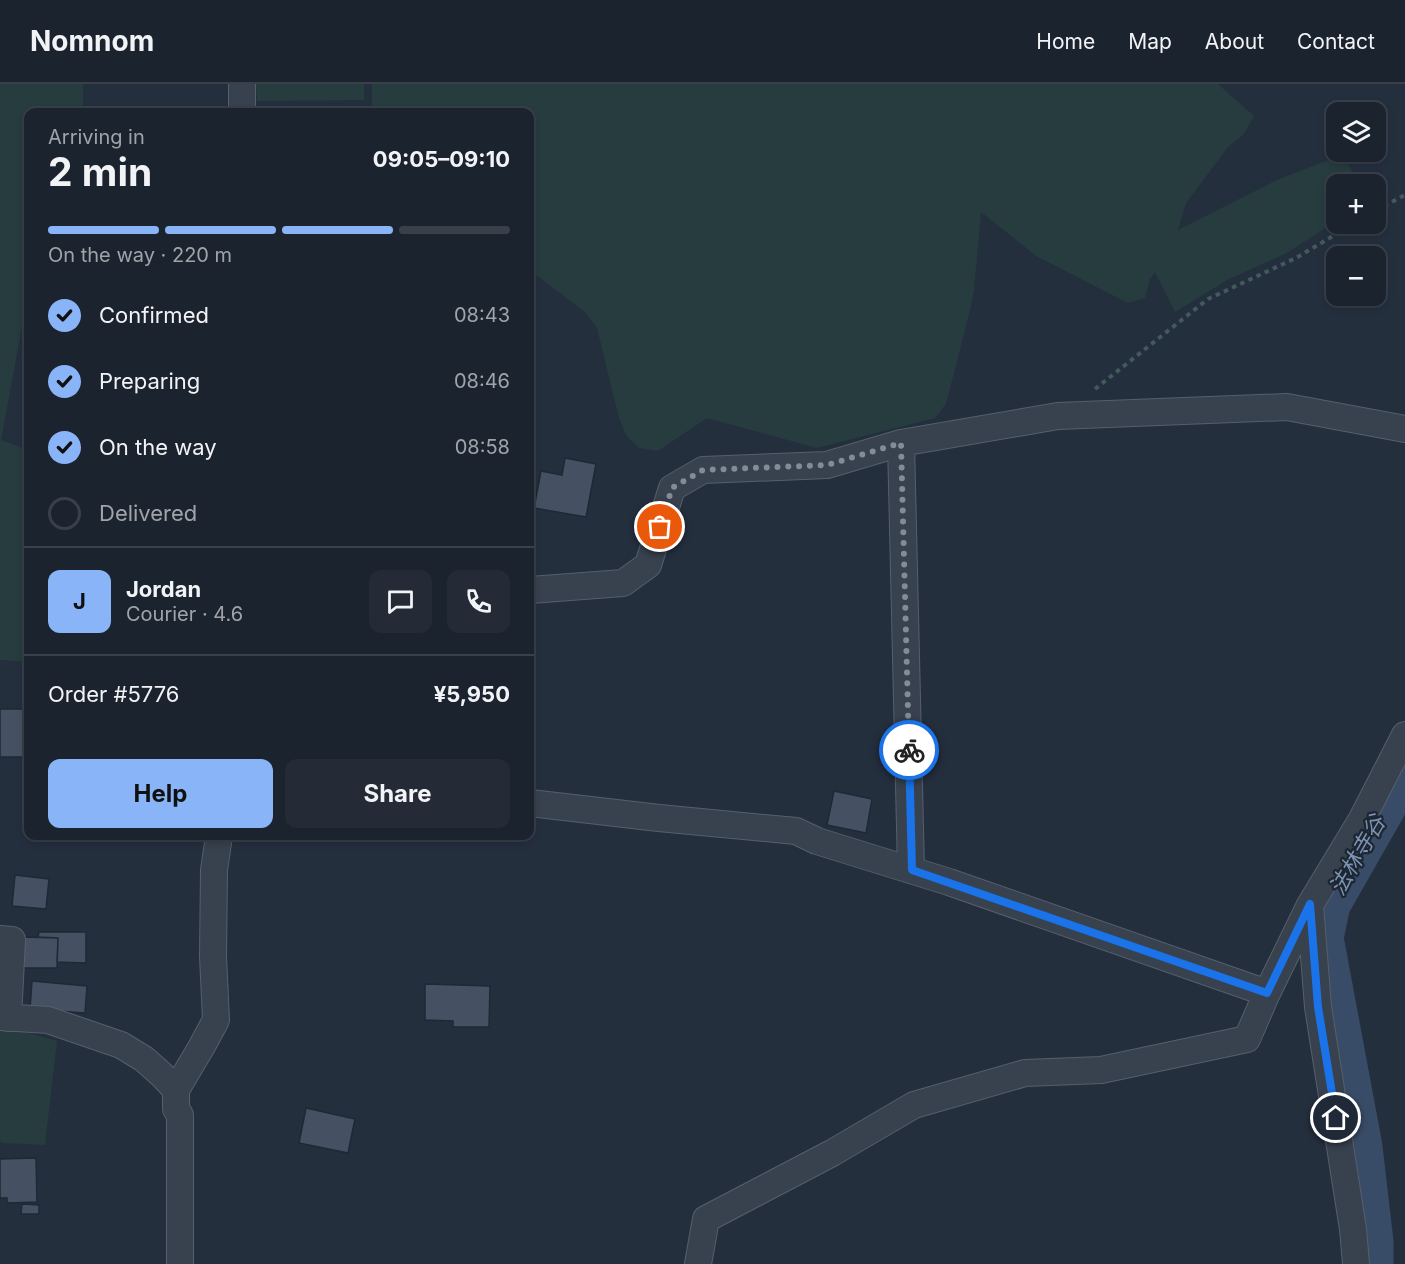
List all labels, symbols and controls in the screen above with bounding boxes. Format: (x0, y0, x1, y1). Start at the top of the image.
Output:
text: Nomnom (30, 24, 154, 58)
text: Home (1036, 29, 1095, 54)
text: Map (1128, 29, 1172, 54)
text: About (1205, 29, 1264, 54)
text: Contact (1297, 29, 1375, 54)
map controls (1326, 102, 1386, 306)
button: layers (1326, 102, 1386, 162)
text: Arriving in (48, 125, 145, 149)
text: 09:05–09:10 (373, 146, 510, 172)
text: 2 min (48, 148, 152, 195)
button: + (1326, 174, 1386, 234)
text: On the way · 220 m (48, 243, 232, 267)
button: − (1326, 246, 1386, 306)
icon: check (48, 299, 81, 332)
text: Confirmed (99, 302, 209, 328)
text: 08:43 (454, 303, 510, 327)
icon: check (48, 365, 81, 398)
text: Preparing (99, 368, 200, 394)
text: 08:46 (454, 369, 510, 393)
icon: check (48, 431, 81, 464)
text: On the way (99, 434, 217, 460)
text: 08:58 (455, 435, 510, 459)
text: Delivered (99, 500, 197, 526)
pin (634, 501, 685, 552)
icon: bag (643, 510, 676, 543)
button: chat (369, 570, 432, 633)
button: phone (447, 570, 510, 633)
text: Jordan (126, 576, 201, 602)
text: J (73, 588, 86, 614)
text: Courier · 4.6 (126, 602, 243, 626)
text: Order #5776 (48, 681, 179, 707)
text: ¥5,950 (434, 681, 510, 707)
courier (879, 720, 939, 780)
icon: bike (893, 734, 926, 767)
button: Help (48, 759, 273, 828)
button: Share (285, 759, 510, 828)
water label: 法林寺谷 (1324, 809, 1391, 900)
pin (1310, 1092, 1361, 1143)
icon: home (1319, 1101, 1352, 1134)

